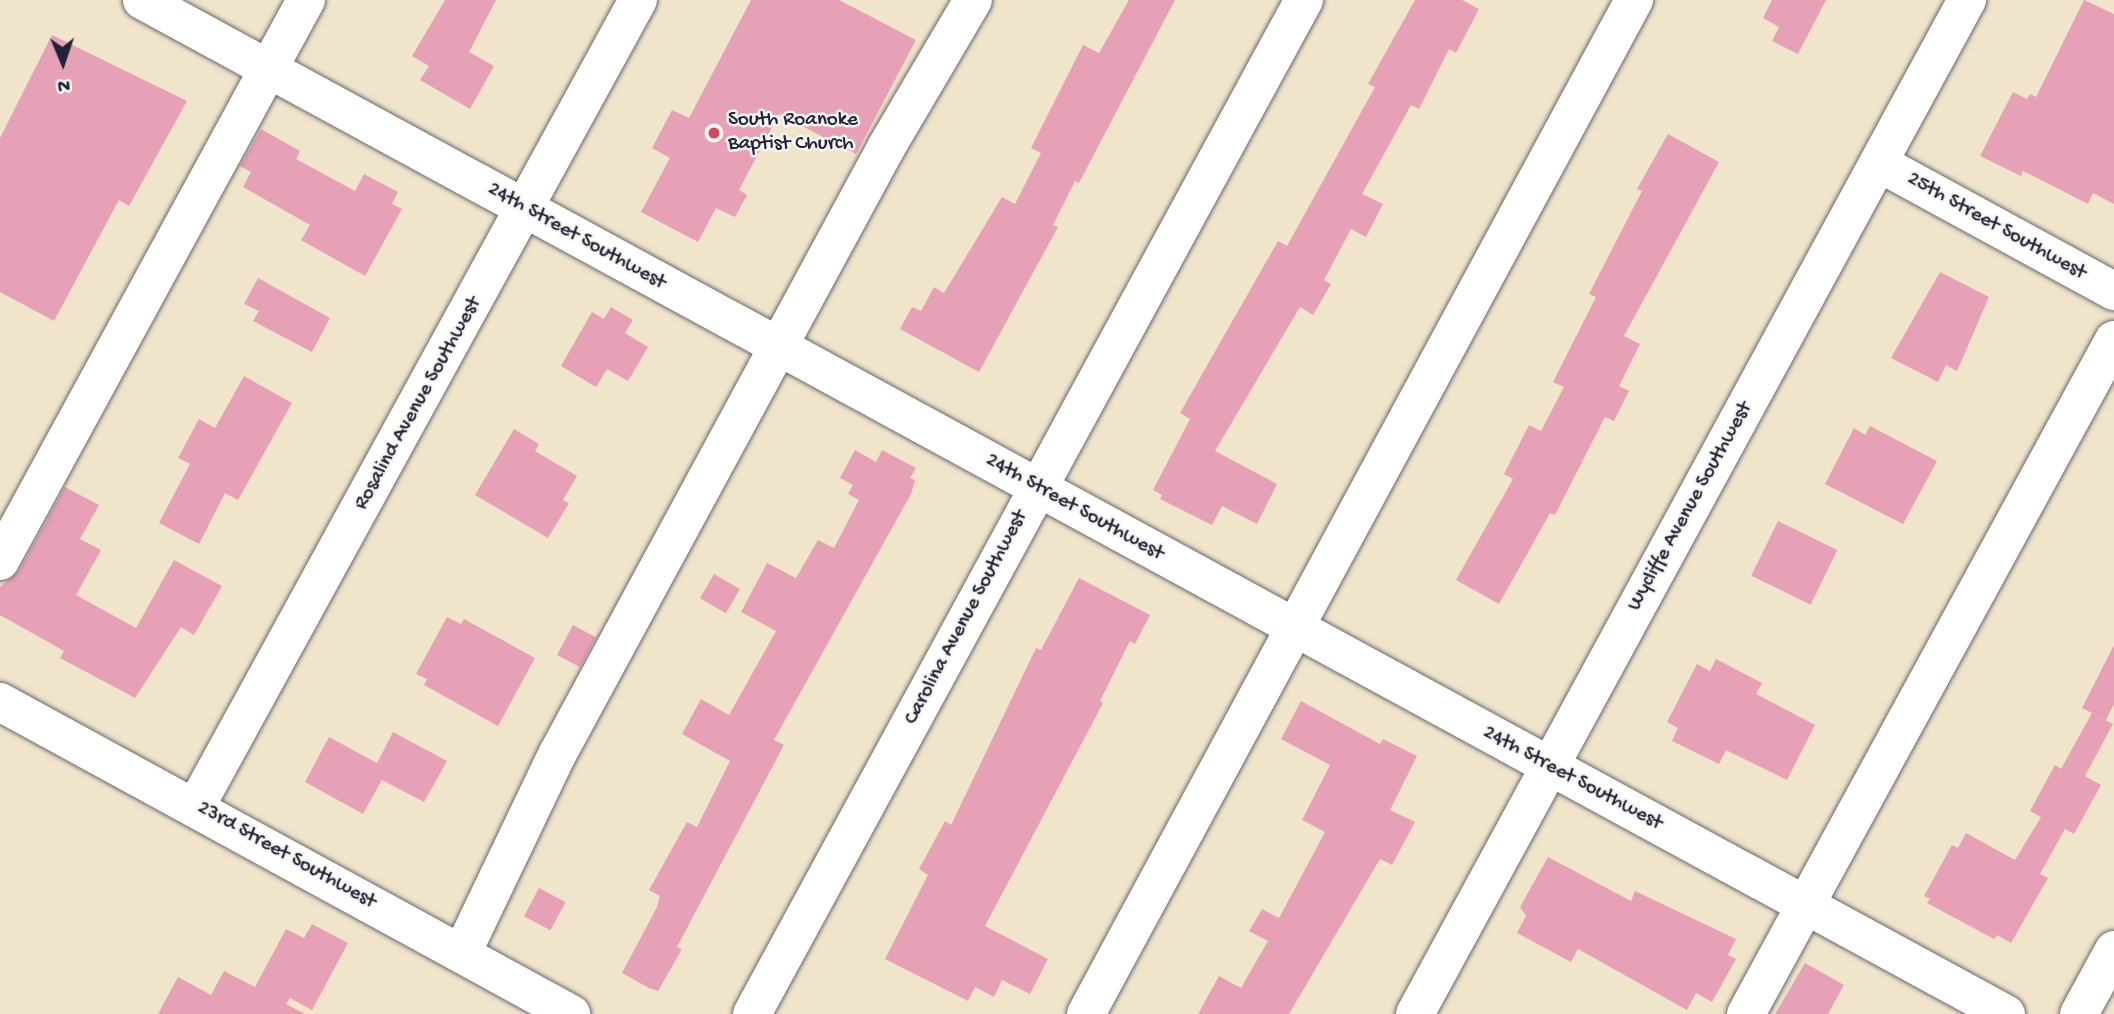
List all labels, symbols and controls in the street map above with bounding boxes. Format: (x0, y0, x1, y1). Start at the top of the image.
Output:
north arrow (28, 28, 98, 98)
text: N (57, 73, 70, 96)
place label: South Roanoke Baptist Church (728, 108, 858, 158)
marker: South Roanoke Baptist Church (706, 125, 722, 141)
street label: 25th Street Southwest (1902, 167, 2090, 287)
street label: 24th Street Southwest (483, 178, 669, 296)
street label: Rosalind Avenue Southwest (350, 293, 488, 515)
street label: Wycliffe Avenue Southwest (1623, 398, 1759, 616)
street label: 24th Street Southwest (981, 449, 1167, 567)
street label: Carolina Avenue Southwest (900, 507, 1034, 729)
street label: 24th Street Southwest (1478, 721, 1666, 837)
street label: 23rd Street Southwest (192, 796, 380, 916)

